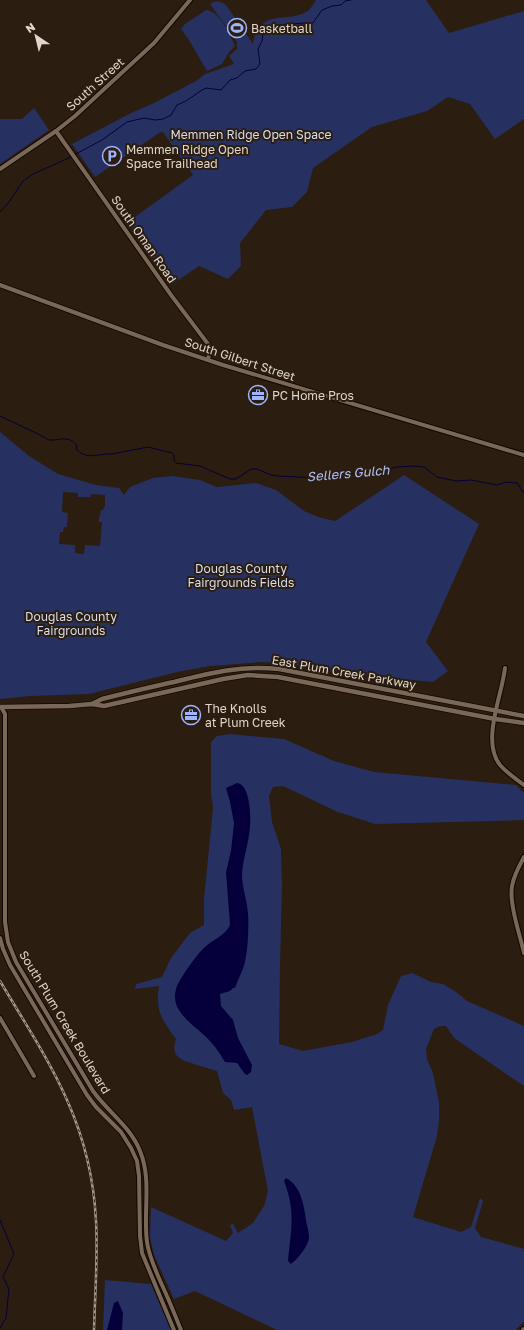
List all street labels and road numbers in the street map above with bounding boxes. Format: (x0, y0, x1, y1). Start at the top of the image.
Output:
street label: South Street (63, 54, 127, 114)
street label: South Oman Road (108, 192, 180, 286)
street label: South Gilbert Street (183, 334, 297, 384)
street label: East Plum Creek Parkway (271, 652, 417, 692)
street label: South Plum Creek Boulevard (16, 948, 114, 1096)

